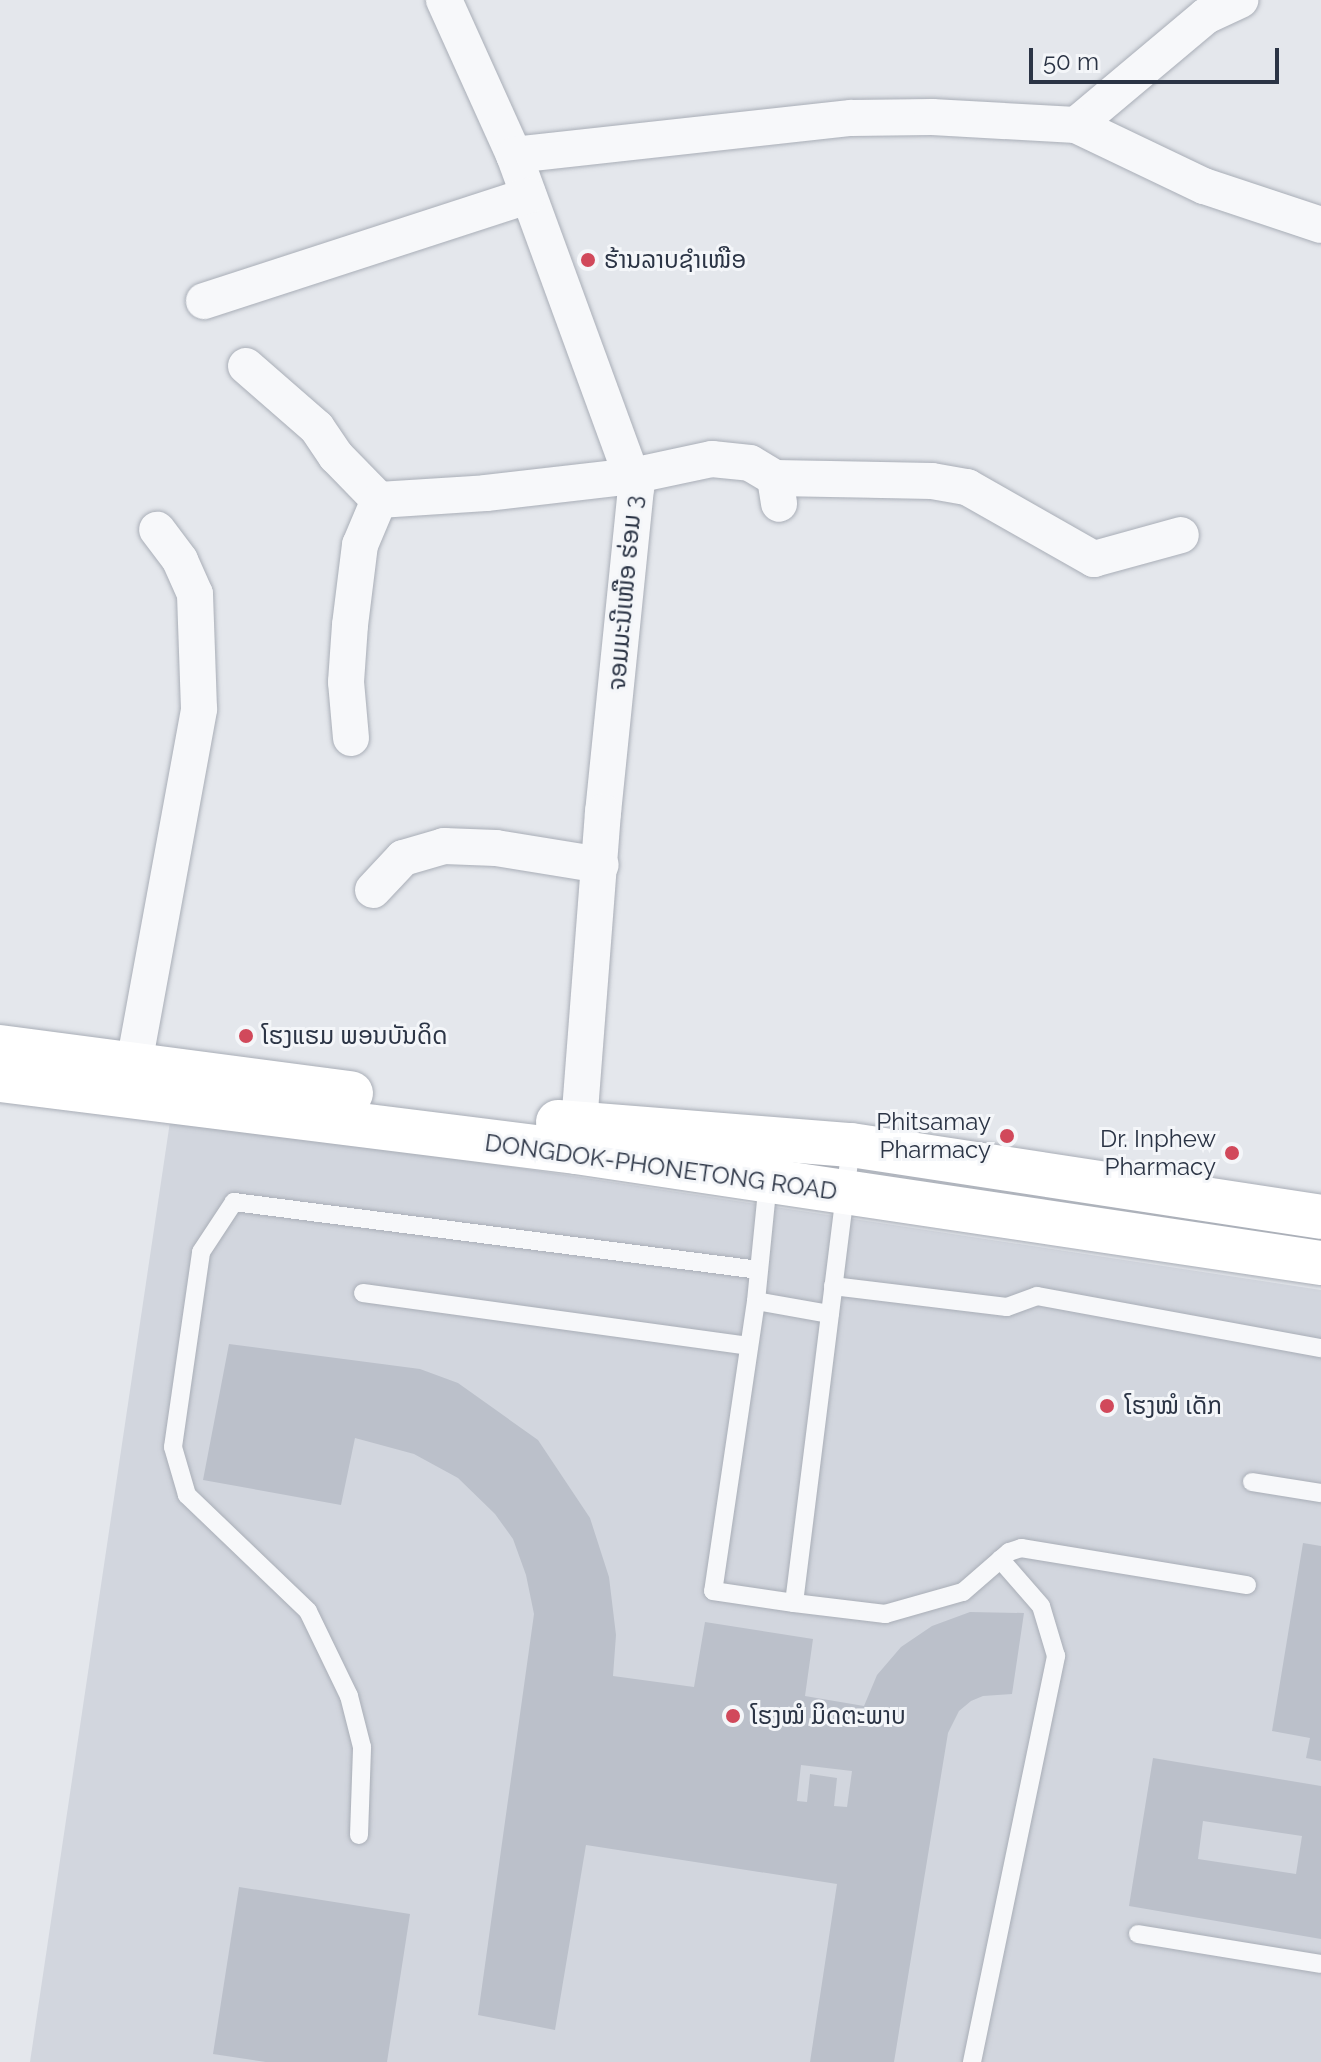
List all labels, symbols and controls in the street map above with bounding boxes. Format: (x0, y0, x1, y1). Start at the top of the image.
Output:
scale bar (1033, 32, 1283, 82)
text: 50 m (1043, 47, 1099, 76)
place label: ຮ້ານລາບຊຳເໜືອ (604, 246, 746, 274)
marker: ຮ້ານລາບຊຳເໜືອ (579, 251, 597, 269)
street label: ຈອມມະນີເໜືອ ຮ່ອມ 3 (602, 494, 648, 692)
place label: ໂຮງແຮມ ພອນບັນດິດ (262, 1022, 447, 1050)
marker: ໂຮງແຮມ ພອນບັນດິດ (237, 1027, 255, 1045)
place label: Phitsamay Pharmacy (876, 1108, 991, 1164)
place label: Dr. Inphew Pharmacy (1100, 1125, 1216, 1181)
marker: Phitsamay Pharmacy (998, 1127, 1016, 1145)
street label: DONGDOK-PHONETONG ROAD (483, 1128, 839, 1206)
marker: Dr. Inphew Pharmacy (1223, 1144, 1241, 1162)
place label: ໂຮງໝໍ ເດັກ (1125, 1392, 1222, 1420)
marker: ໂຮງໝໍ ເດັກ (1096, 1395, 1118, 1417)
place label: ໂຮງໝໍ ມິດຕະພາບ (751, 1702, 906, 1730)
marker: ໂຮງໝໍ ມິດຕະພາບ (722, 1705, 744, 1727)

